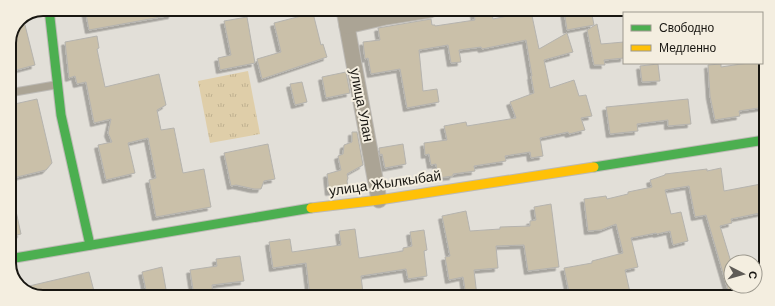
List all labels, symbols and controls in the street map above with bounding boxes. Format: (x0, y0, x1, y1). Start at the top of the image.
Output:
legend (623, 12, 763, 64)
text: Свободно (659, 21, 714, 35)
text: Медленно (659, 41, 716, 55)
street label: улица Улан (347, 67, 377, 143)
street label: улица Жылкыбай (328, 167, 442, 199)
north arrow (723, 254, 763, 294)
text: С (747, 270, 759, 280)

